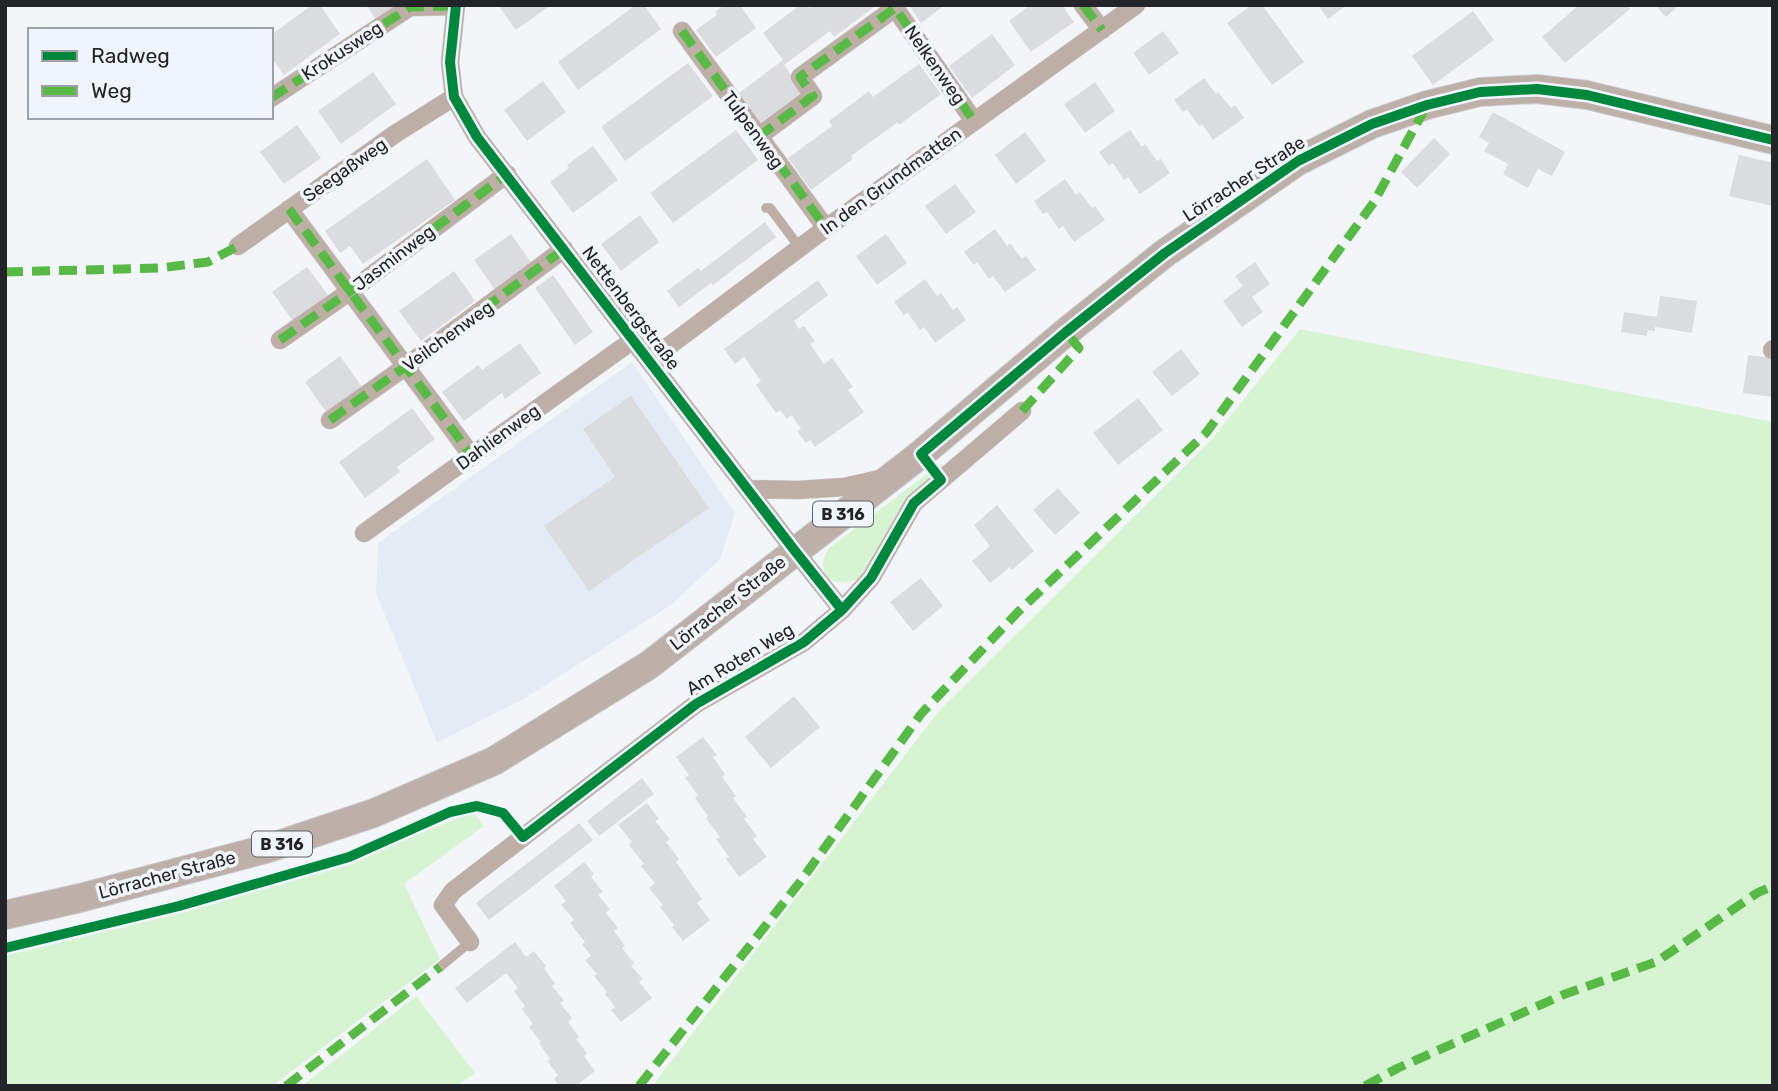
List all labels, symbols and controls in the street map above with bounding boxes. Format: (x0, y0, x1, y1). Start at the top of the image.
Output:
street label: Krokusweg (297, 17, 387, 85)
street label: Nelkenweg (900, 21, 970, 109)
legend (28, 28, 273, 119)
text: Radweg (91, 43, 170, 68)
text: Weg (91, 78, 132, 103)
street label: Tulpenweg (717, 87, 789, 173)
street label: In den Grundmatten (816, 122, 966, 240)
street label: Lörracher Straße (1179, 131, 1309, 227)
street label: Seegaßweg (299, 133, 391, 207)
street label: Jasminweg (349, 220, 439, 296)
street label: Nettenbergstraße (577, 242, 685, 374)
street label: Veilchenweg (398, 296, 498, 376)
street label: Dahlienweg (452, 399, 544, 475)
road number: B 316 (813, 502, 873, 526)
street label: Lörracher Straße (666, 551, 790, 655)
street label: Am Roten Weg (682, 618, 798, 700)
road number: B 316 (252, 832, 312, 856)
street label: Lörracher Straße (96, 846, 238, 904)

